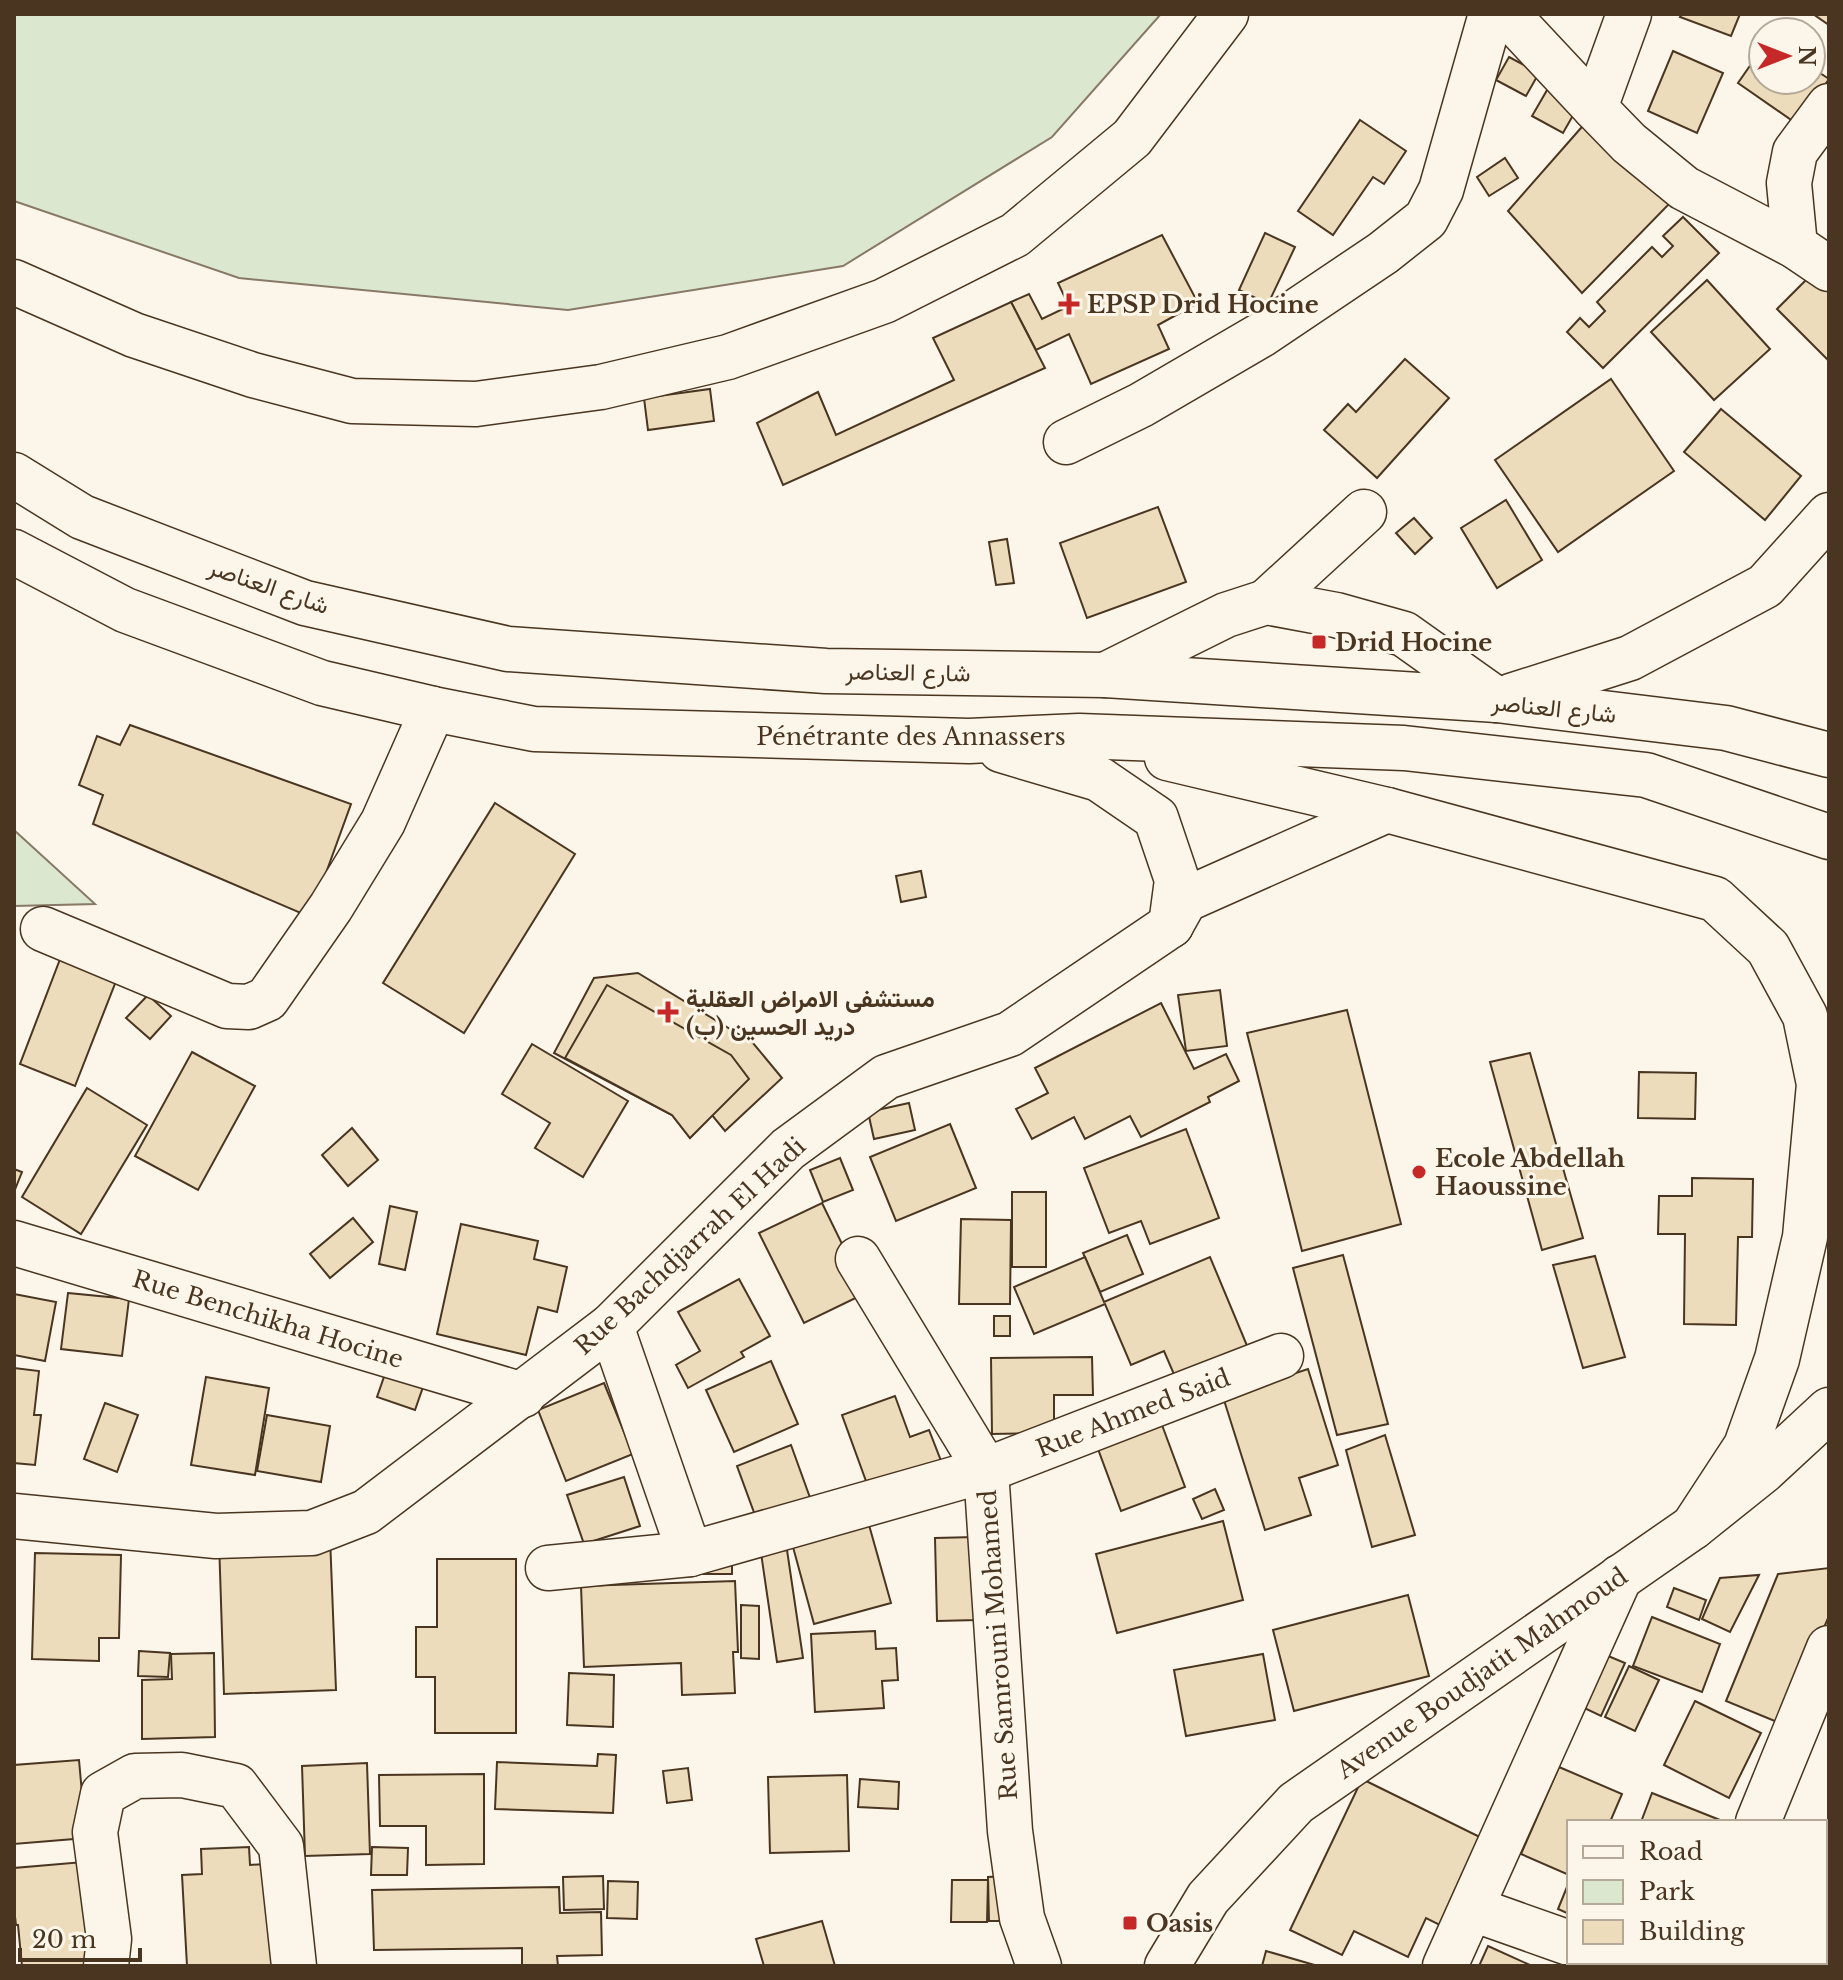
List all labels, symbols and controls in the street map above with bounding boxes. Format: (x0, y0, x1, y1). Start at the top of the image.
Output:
north arrow (1747, 16, 1827, 96)
text: N (1793, 46, 1820, 67)
place label: EPSP Drid Hocine (1087, 290, 1319, 319)
marker: EPSP Drid Hocine (1058, 293, 1080, 315)
street label: شارع العناصر (204, 552, 333, 622)
place label: Drid Hocine (1335, 628, 1492, 657)
marker: Drid Hocine (1310, 633, 1328, 651)
street label: شارع العناصر (844, 656, 971, 690)
street label: شارع العناصر (1489, 687, 1618, 731)
street label: Pénétrante des Annassers (756, 722, 1066, 751)
place label: مستشفى الامراض العقلية دريد الحسين (ب) (686, 984, 935, 1042)
marker: مستشفى الامراض العقلية دريد الحسين (ب) (657, 1001, 679, 1023)
street label: Rue Bachdjarrah El Hadi (569, 1131, 811, 1361)
place label: Ecole Abdellah Haoussine (1435, 1144, 1625, 1201)
marker: Ecole Abdellah Haoussine (1410, 1163, 1428, 1181)
street label: Rue Benchikha Hocine (129, 1264, 407, 1374)
street label: Rue Ahmed Said (1032, 1363, 1234, 1463)
street label: Rue Samrouni Mohamed (973, 1489, 1023, 1801)
street label: Avenue Boudjatit Mahmoud (1330, 1561, 1633, 1785)
legend (1567, 1820, 1827, 1964)
text: Road (1639, 1837, 1703, 1866)
text: Park (1639, 1877, 1695, 1906)
place label: Oasis (1146, 1909, 1213, 1938)
scale bar (20, 1912, 140, 1962)
marker: Oasis (1121, 1914, 1139, 1932)
text: Building (1639, 1917, 1745, 1946)
text: 20 m (32, 1925, 97, 1954)

